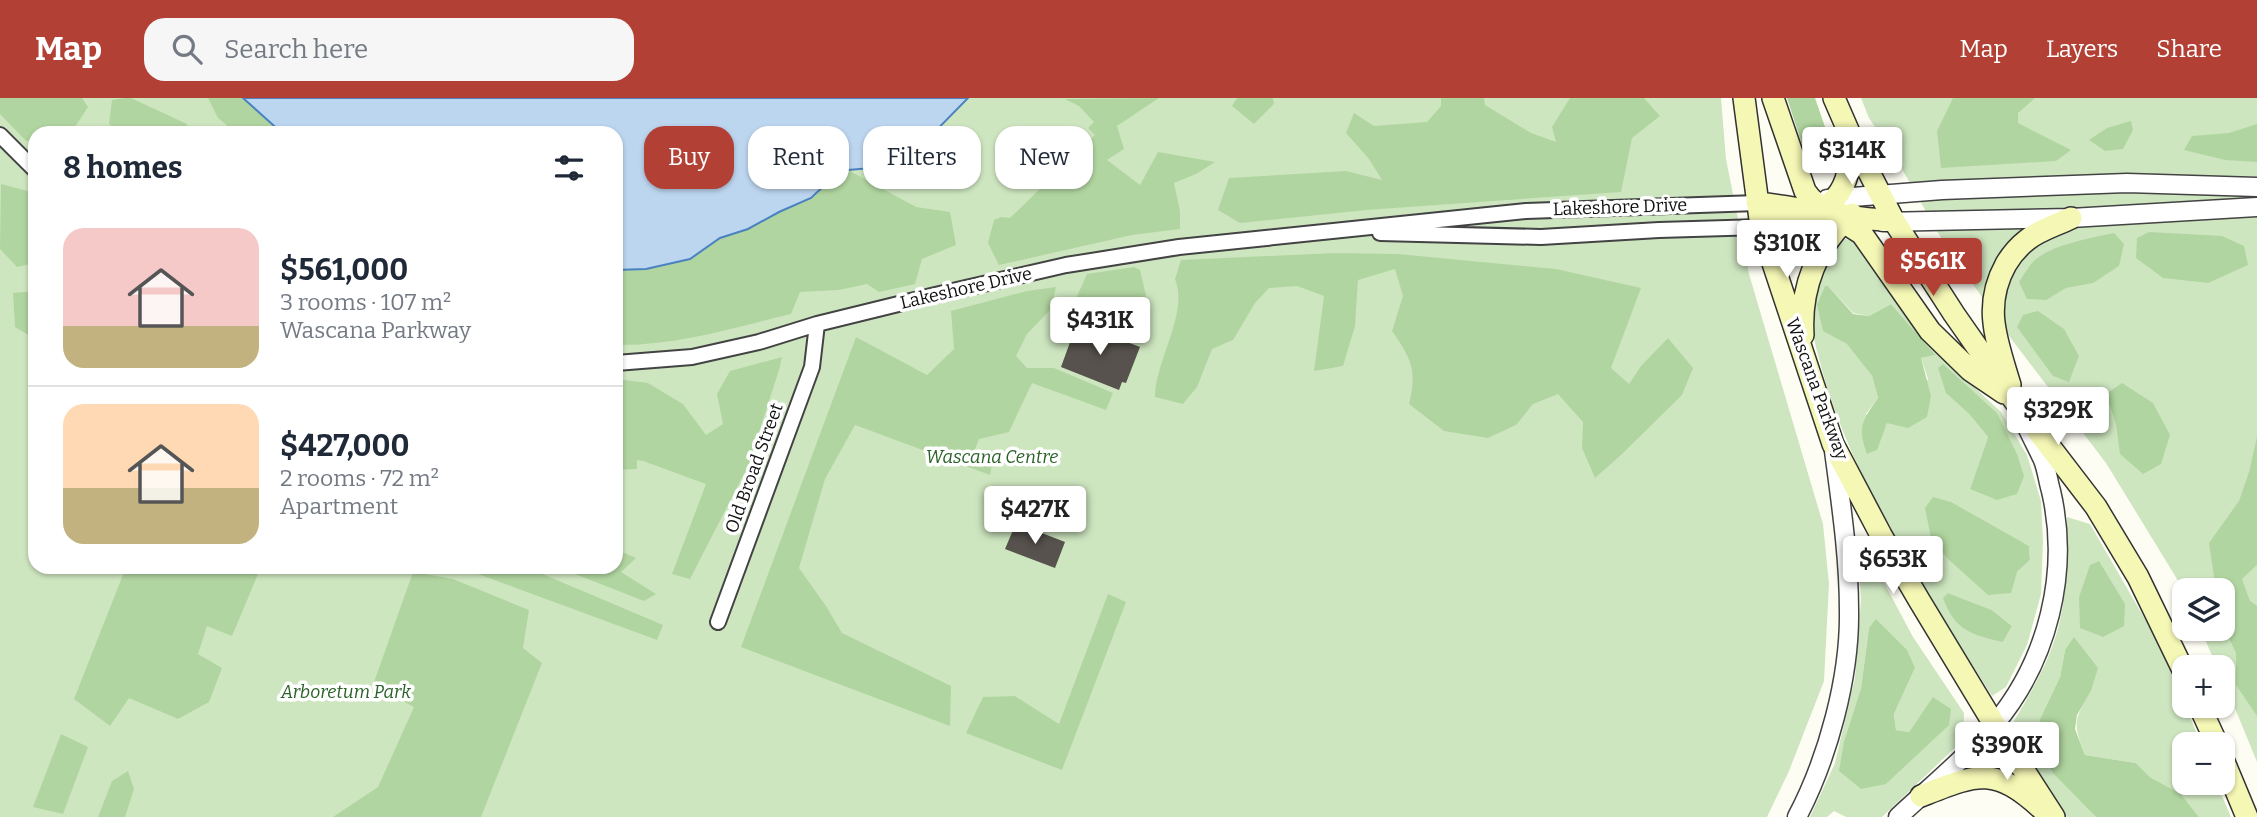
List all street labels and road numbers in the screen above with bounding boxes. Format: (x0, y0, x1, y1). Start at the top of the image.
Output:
street label: Lakeshore Drive (1552, 194, 1688, 220)
street label: Lakeshore Drive (898, 262, 1034, 314)
street label: Wascana Parkway (1781, 315, 1853, 463)
street label: Old Broad Street (720, 399, 788, 536)

